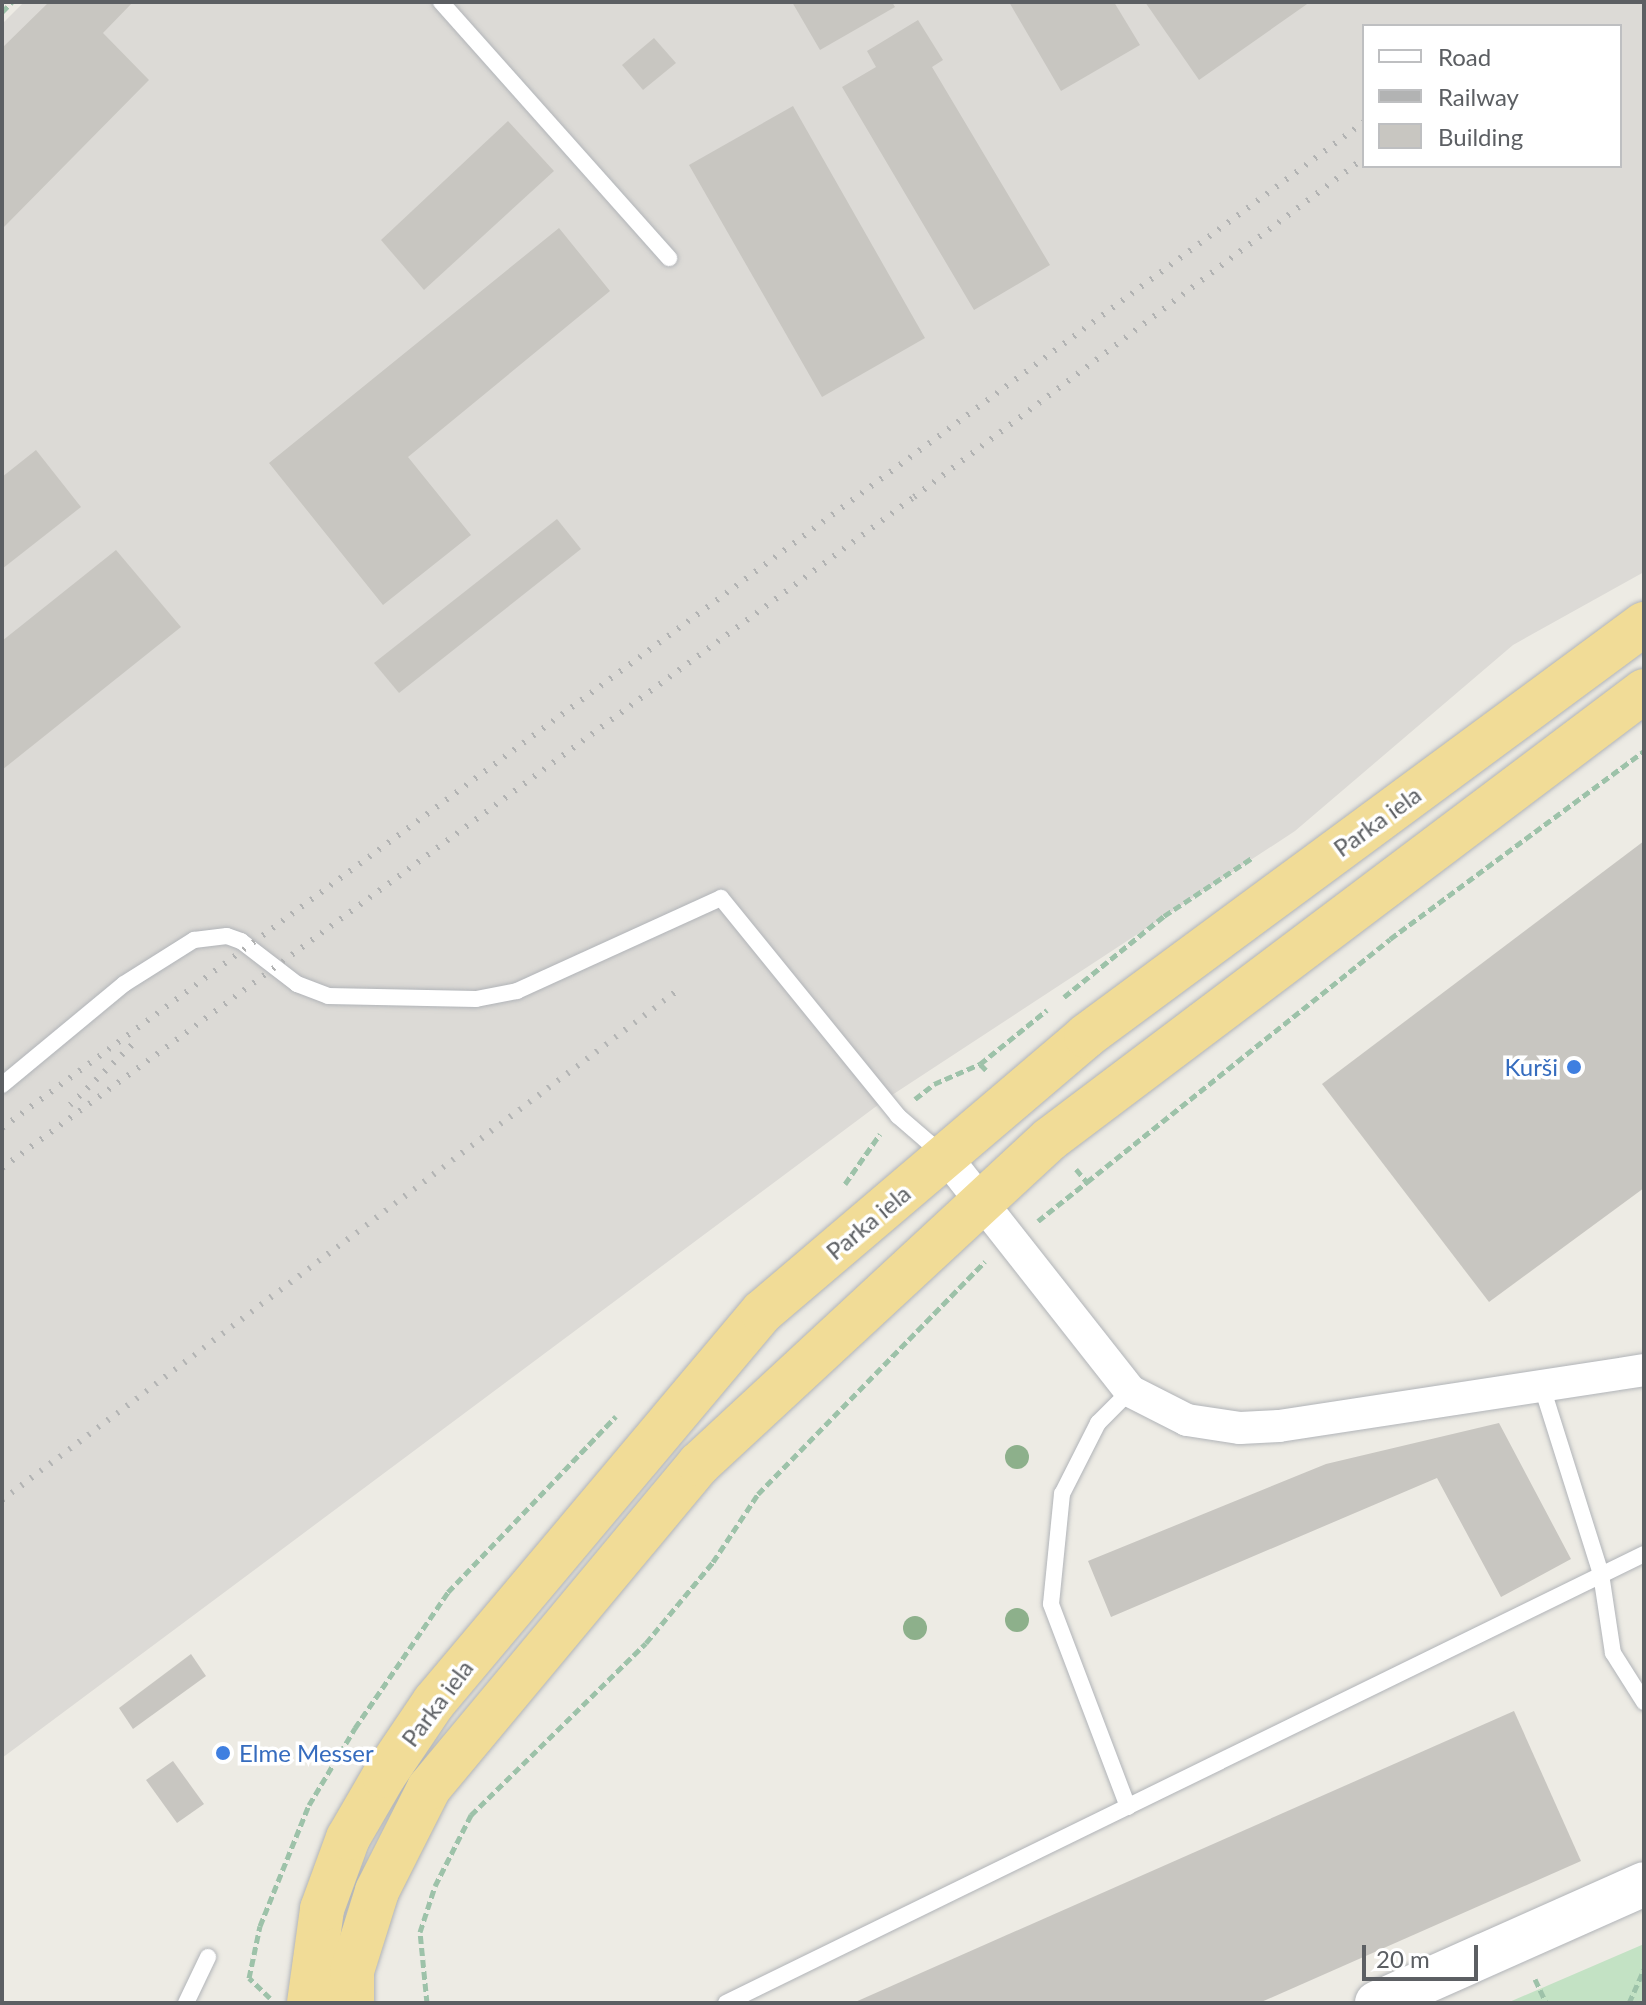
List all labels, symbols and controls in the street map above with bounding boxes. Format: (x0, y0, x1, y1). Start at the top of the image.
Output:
legend (1362, 24, 1622, 168)
text: Road (1438, 42, 1491, 71)
text: Railway (1438, 82, 1519, 111)
text: Building (1438, 122, 1523, 151)
street label: Parka iela (1328, 780, 1426, 862)
place label: Kurši (1505, 1053, 1558, 1081)
marker: Kurši (1565, 1058, 1583, 1076)
street label: Parka iela (820, 1179, 916, 1265)
street label: Parka iela (395, 1654, 479, 1752)
place label: Elme Messer (239, 1739, 374, 1767)
marker: Elme Messer (214, 1744, 232, 1762)
scale bar (1366, 1929, 1482, 1979)
text: 20 m (1376, 1944, 1430, 1973)

